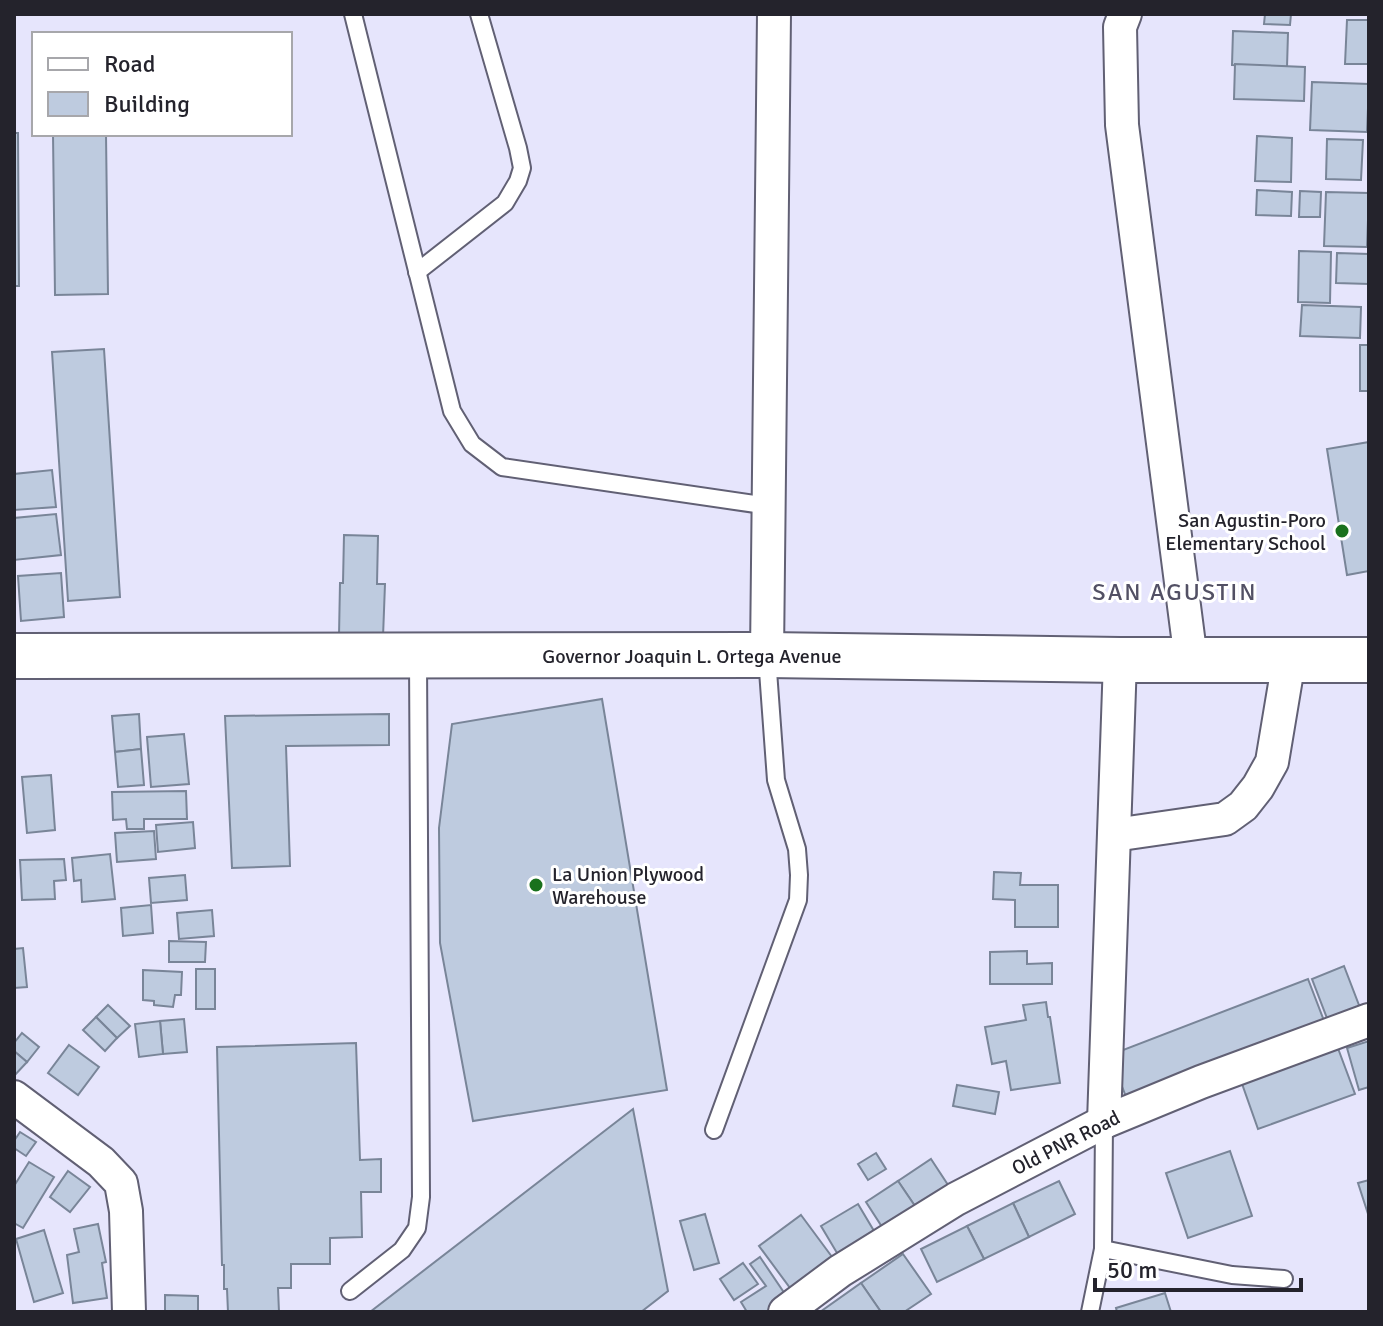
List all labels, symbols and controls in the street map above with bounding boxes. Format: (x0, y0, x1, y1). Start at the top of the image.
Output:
legend (32, 32, 292, 136)
text: Road (104, 49, 155, 79)
text: Building (104, 89, 190, 119)
place label: San Agustin-Poro Elementary School (1165, 508, 1326, 556)
marker: San Agustin-Poro Elementary School (1333, 522, 1351, 540)
district label: SAN AGUSTIN (1092, 577, 1258, 607)
street label: Governor Joaquin L. Ortega Avenue (542, 644, 842, 669)
place label: La Union Plywood Warehouse (552, 862, 704, 910)
marker: La Union Plywood Warehouse (527, 876, 545, 894)
street label: Old PNR Road (1008, 1105, 1124, 1181)
scale bar (1095, 1242, 1301, 1292)
text: 50 m (1107, 1255, 1157, 1285)

